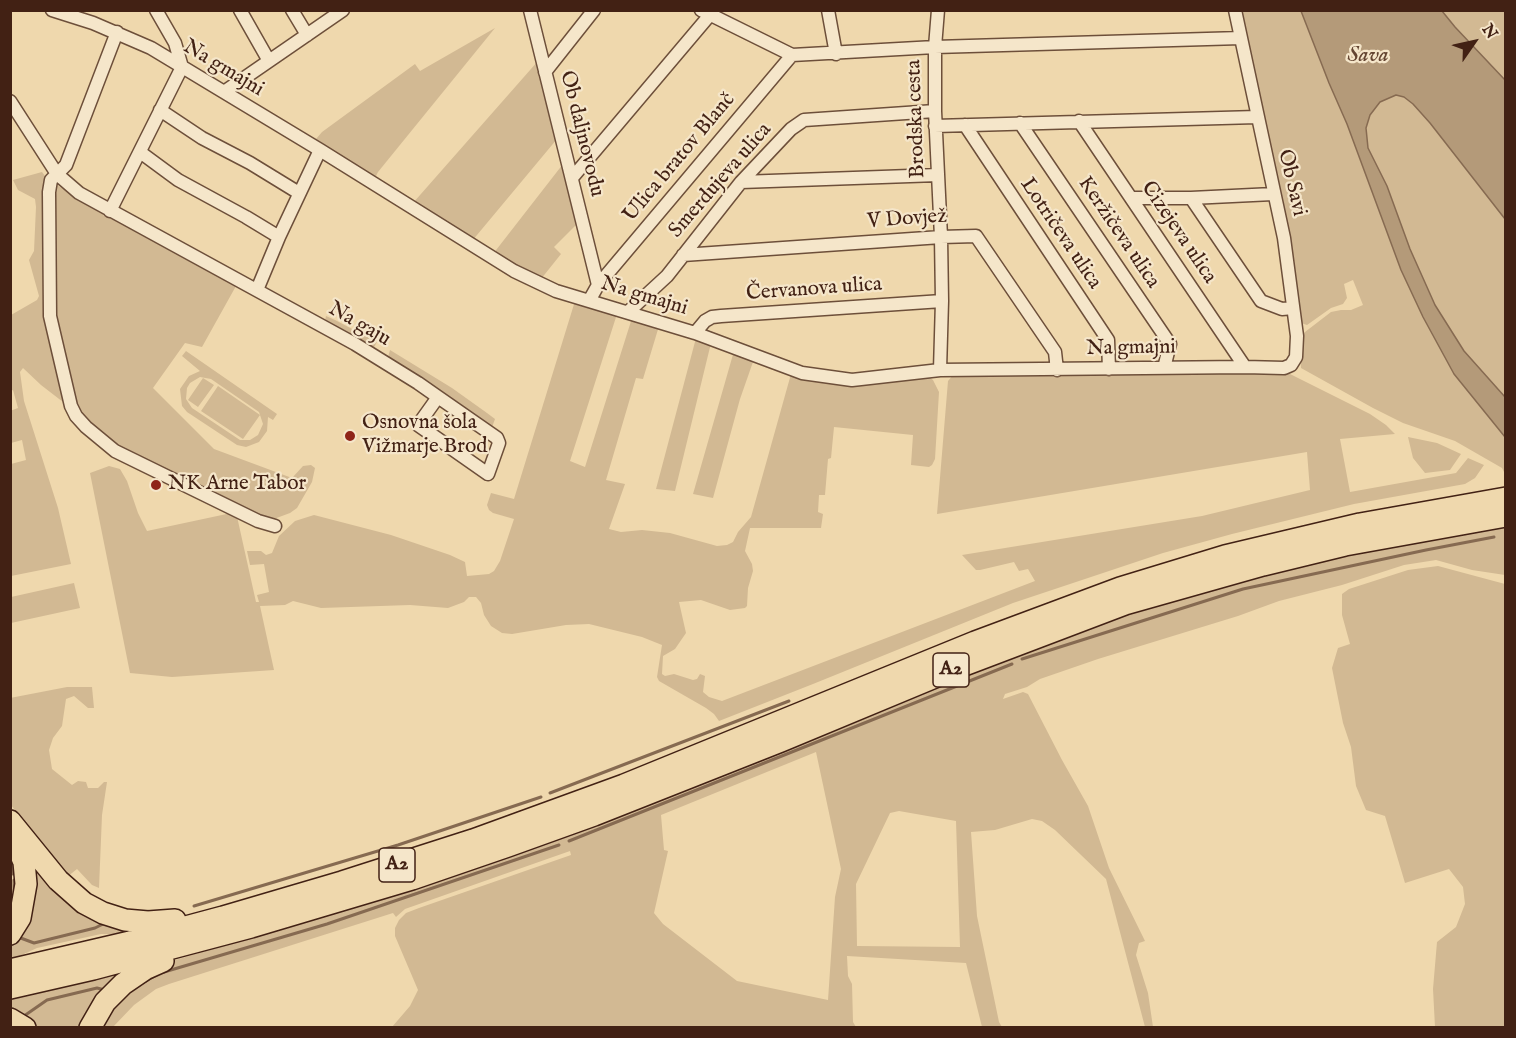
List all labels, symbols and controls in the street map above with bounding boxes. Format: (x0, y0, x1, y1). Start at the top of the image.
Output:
north arrow (1444, 12, 1504, 72)
text: N (1477, 21, 1501, 43)
street label: Na gmajni (178, 35, 268, 103)
water label: Sava (1347, 43, 1389, 69)
street label: Brodska cesta (902, 59, 932, 179)
street label: Ob daljnovodu (553, 68, 609, 200)
street label: Ulica bratov Blanč (619, 88, 741, 228)
street label: Smerdujeva ulica (664, 118, 778, 244)
street label: Ob Savi (1271, 147, 1311, 219)
street label: Keržičeva ulica (1071, 172, 1165, 294)
street label: Lotričeva ulica (1014, 174, 1106, 294)
street label: Cizejeva ulica (1135, 177, 1221, 289)
street label: V Dovjež (866, 205, 948, 235)
street label: Na gmajni (597, 272, 691, 322)
street label: Červanova ulica (745, 273, 883, 307)
street label: Na gaju (323, 297, 395, 353)
street label: Na gmajni (1086, 336, 1176, 362)
place label: Osnovna šola Vižmarje Brod (362, 411, 487, 461)
marker: Osnovna šola Vižmarje Brod (343, 429, 357, 443)
place label: NK Arne Tabor (168, 472, 306, 498)
marker: NK Arne Tabor (149, 478, 163, 492)
road number: A2 (933, 653, 969, 687)
road number: A2 (379, 848, 415, 882)

